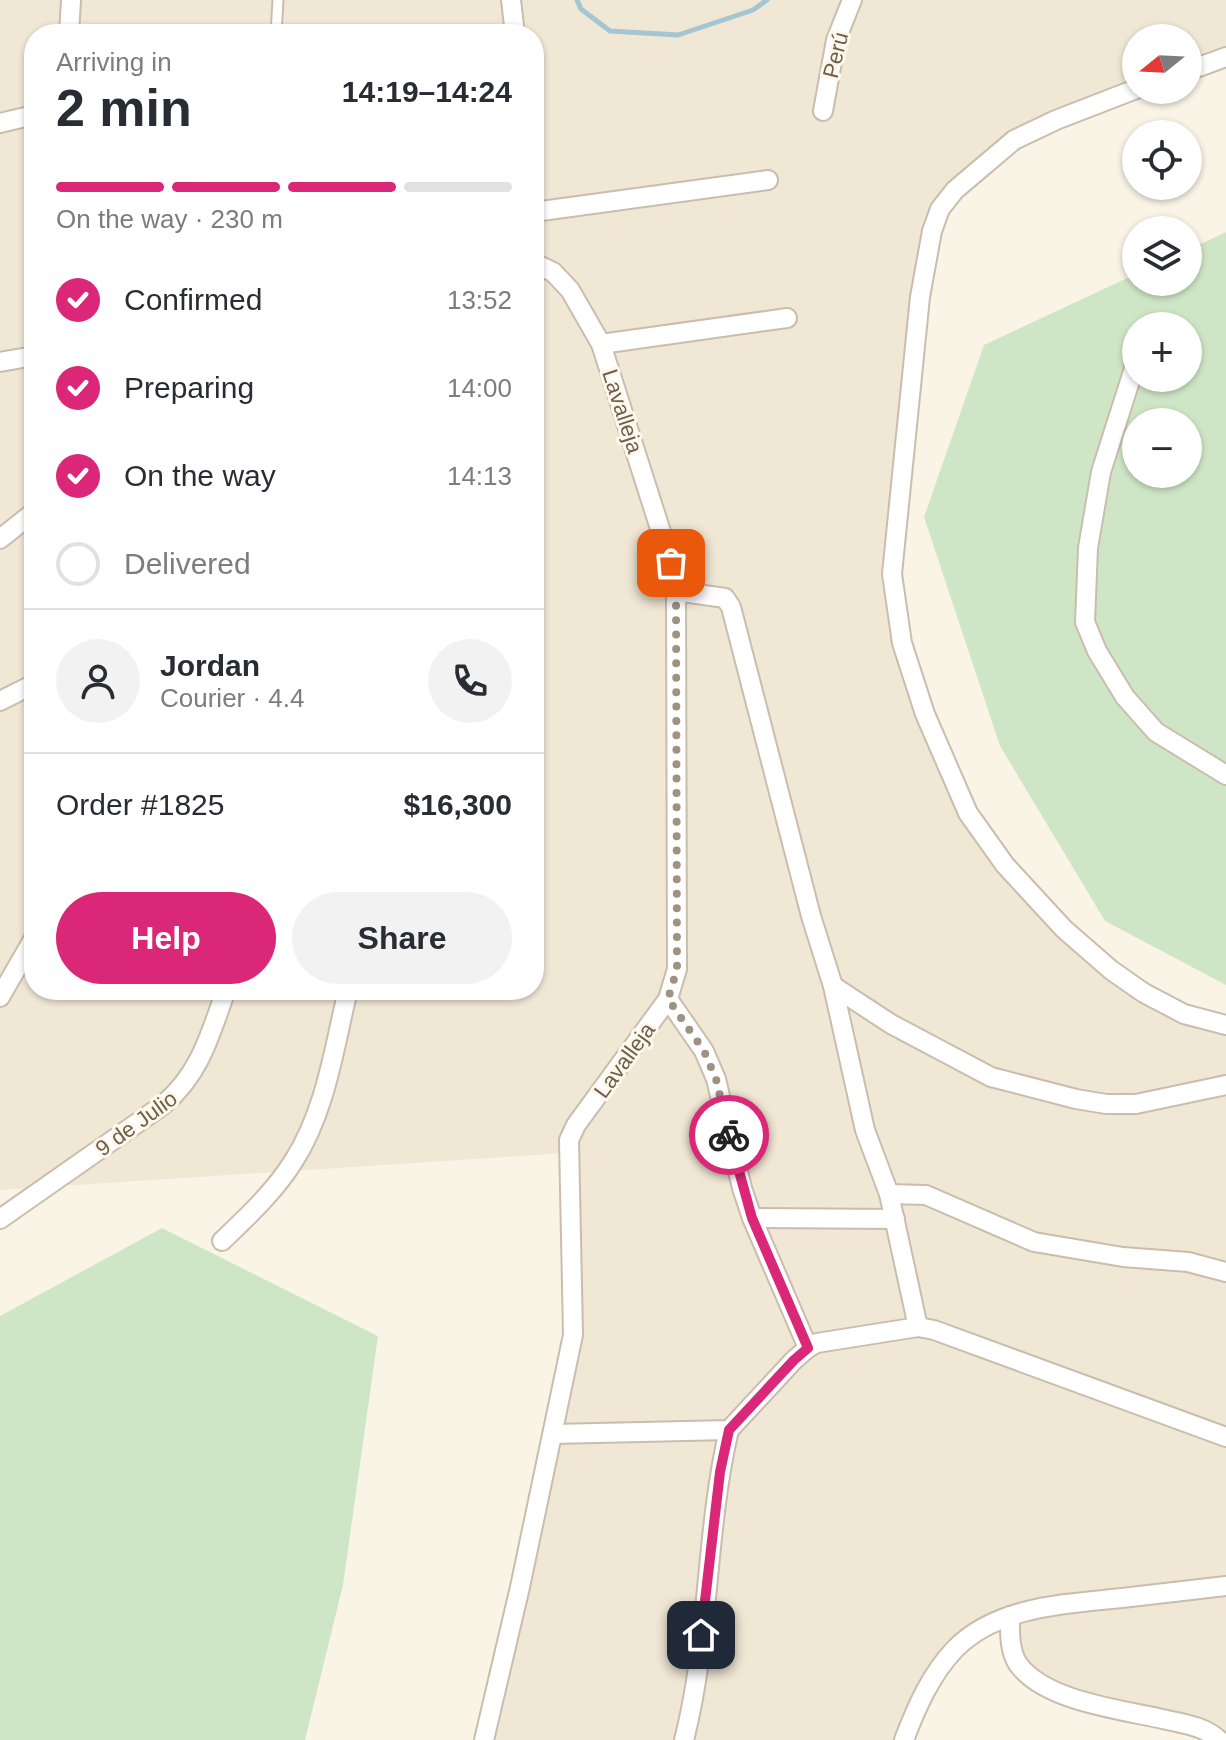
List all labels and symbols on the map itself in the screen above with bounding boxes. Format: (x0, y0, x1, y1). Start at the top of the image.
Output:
north arrow (1122, 24, 1202, 104)
street label: Perú (818, 30, 853, 81)
street label: Lavalleja (597, 366, 648, 457)
pin (637, 529, 705, 597)
street label: Lavalleja (589, 1017, 660, 1103)
street label: 9 de Julio (91, 1086, 182, 1161)
courier (689, 1095, 769, 1175)
pin (667, 1601, 735, 1669)

